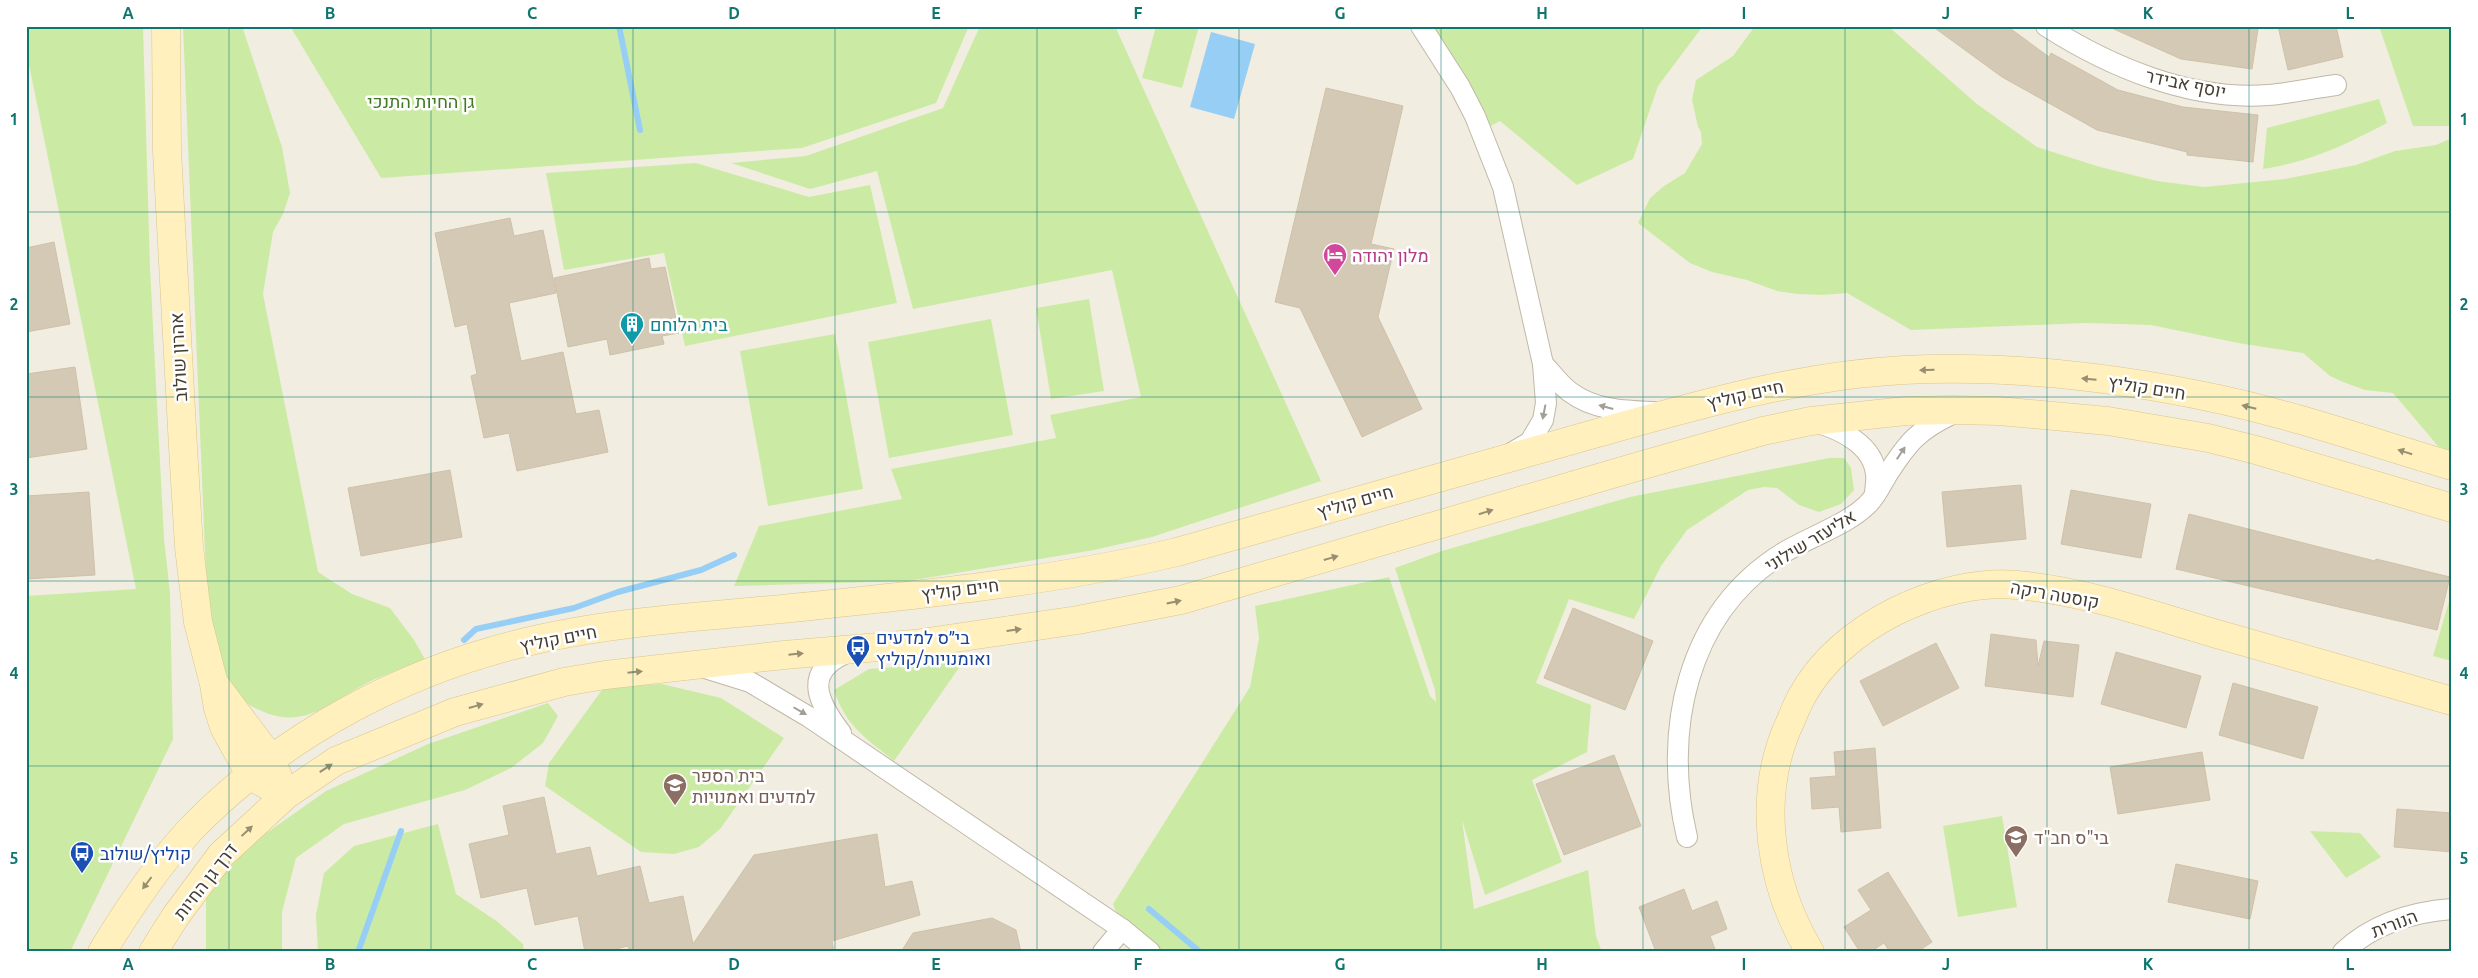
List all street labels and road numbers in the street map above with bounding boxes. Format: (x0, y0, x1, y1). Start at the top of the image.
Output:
street label: יוסף אבידר (2144, 65, 2228, 102)
street label: אהרון שולוב (166, 312, 191, 402)
street label: חיים קוליץ (2107, 371, 2187, 404)
street label: חיים קוליץ (1705, 375, 1786, 414)
street label: חיים קוליץ (1315, 481, 1396, 522)
street label: אליעזר שילוני (1761, 505, 1859, 575)
street label: חיים קוליץ (920, 574, 1000, 605)
street label: קוסטה ריקה (2009, 576, 2101, 613)
street label: חיים קוליץ (518, 621, 598, 656)
street label: דרך גן החיות (169, 839, 242, 924)
street label: הנורית (2368, 905, 2420, 941)

